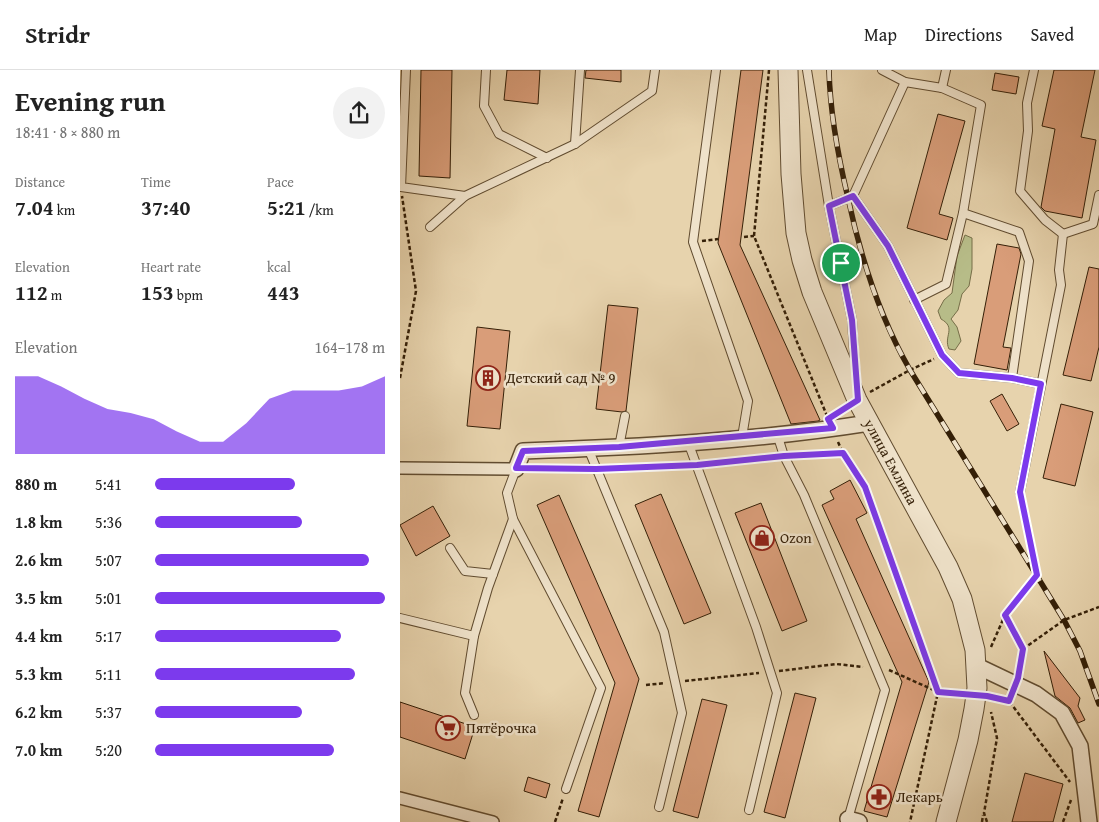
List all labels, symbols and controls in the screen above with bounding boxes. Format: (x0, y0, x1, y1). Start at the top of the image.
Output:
text: Stridr (25, 17, 90, 52)
text: Map (864, 21, 897, 48)
text: Directions (925, 21, 1002, 48)
text: Saved (1030, 21, 1074, 48)
text: Evening run (15, 80, 166, 121)
button: share (333, 87, 385, 139)
text: 18:41 · 8 × 880 m (15, 120, 120, 144)
text: Distance (15, 172, 65, 192)
text: Time (141, 172, 171, 192)
text: Pace (267, 172, 294, 192)
text: 7.04 (15, 192, 54, 223)
text: 37:40 (141, 192, 190, 223)
text: 5:21 (267, 192, 306, 223)
text: km (54, 200, 75, 220)
text: /km (306, 200, 334, 220)
pin (820, 242, 862, 284)
icon: arrive (827, 249, 855, 277)
text: Elevation (15, 257, 70, 277)
text: Heart rate (141, 257, 201, 277)
text: kcal (267, 257, 291, 277)
text: 112 (15, 277, 48, 308)
text: 153 (141, 277, 174, 308)
text: 443 (267, 277, 300, 308)
text: m (48, 285, 62, 305)
text: bpm (174, 285, 203, 305)
text: Elevation (15, 335, 78, 359)
text: 164–178 m (315, 335, 385, 359)
building icon: Детский сад № 9 (475, 365, 501, 391)
place label: Детский сад № 9 (505, 367, 615, 388)
street label: улица Емлина (859, 414, 924, 509)
text: 880 m (15, 472, 57, 496)
text: 5:41 (95, 472, 122, 496)
text: 1.8 km (15, 510, 62, 534)
text: 5:36 (95, 510, 122, 534)
shop icon: Ozon (749, 525, 775, 551)
place label: Ozon (780, 527, 812, 548)
text: 2.6 km (15, 548, 62, 572)
text: 5:07 (95, 548, 122, 572)
text: 3.5 km (15, 586, 62, 610)
text: 5:01 (95, 586, 122, 610)
text: 4.4 km (15, 624, 62, 648)
text: 5:17 (95, 624, 122, 648)
text: 5.3 km (15, 662, 62, 686)
text: 5:11 (95, 662, 122, 686)
text: 6.2 km (15, 700, 62, 724)
text: 5:37 (95, 700, 122, 724)
supermarket icon: Пятёрочка (435, 715, 461, 741)
place label: Пятёрочка (466, 717, 537, 738)
text: 7.0 km (15, 738, 62, 762)
text: 5:20 (95, 738, 122, 762)
pharmacy icon: Лекарь (866, 784, 892, 810)
place label: Лекарь (896, 786, 943, 807)

